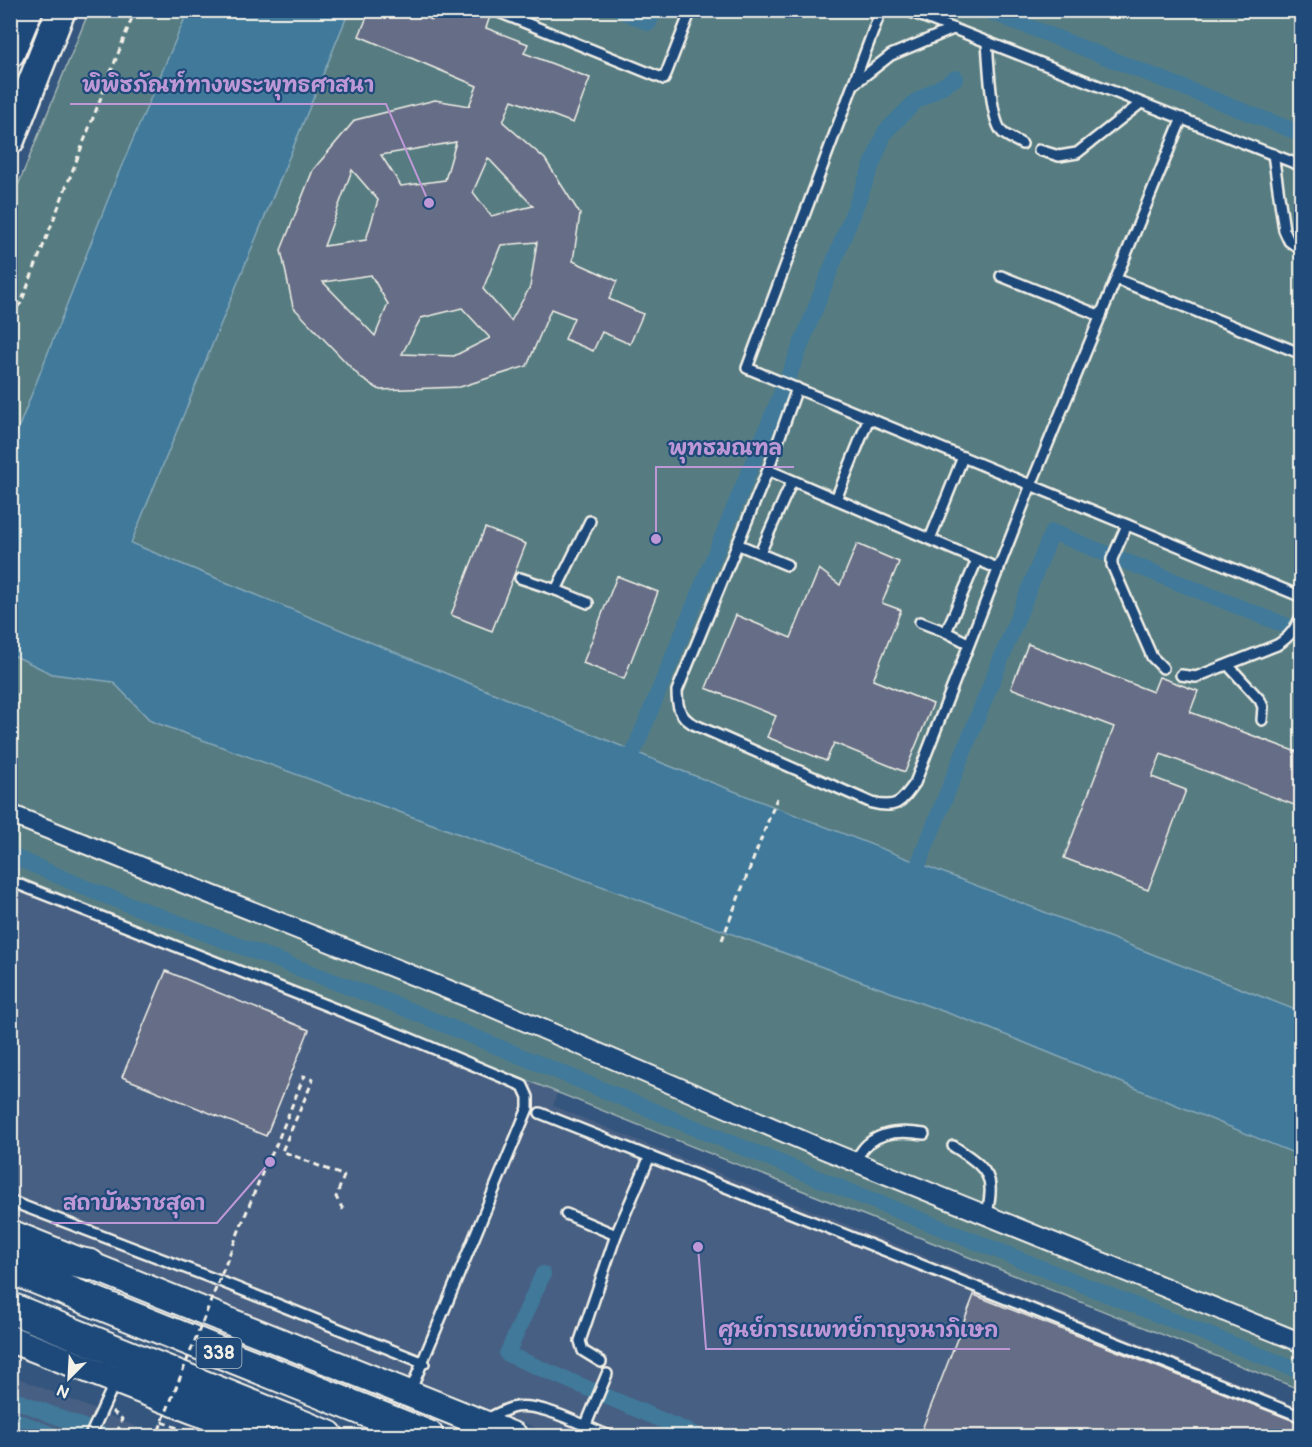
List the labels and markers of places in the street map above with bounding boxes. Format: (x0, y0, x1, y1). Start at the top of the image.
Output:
callout: พิพิธภัณฑ์ทางพระพุทธศาสนา (70, 65, 386, 104)
callout: พุทธมณฑล (656, 428, 794, 467)
callout: สถาบันราชสุดา (51, 1184, 217, 1223)
callout: ศูนย์การแพทย์กาญจนาภิเษก (706, 1310, 1010, 1349)

